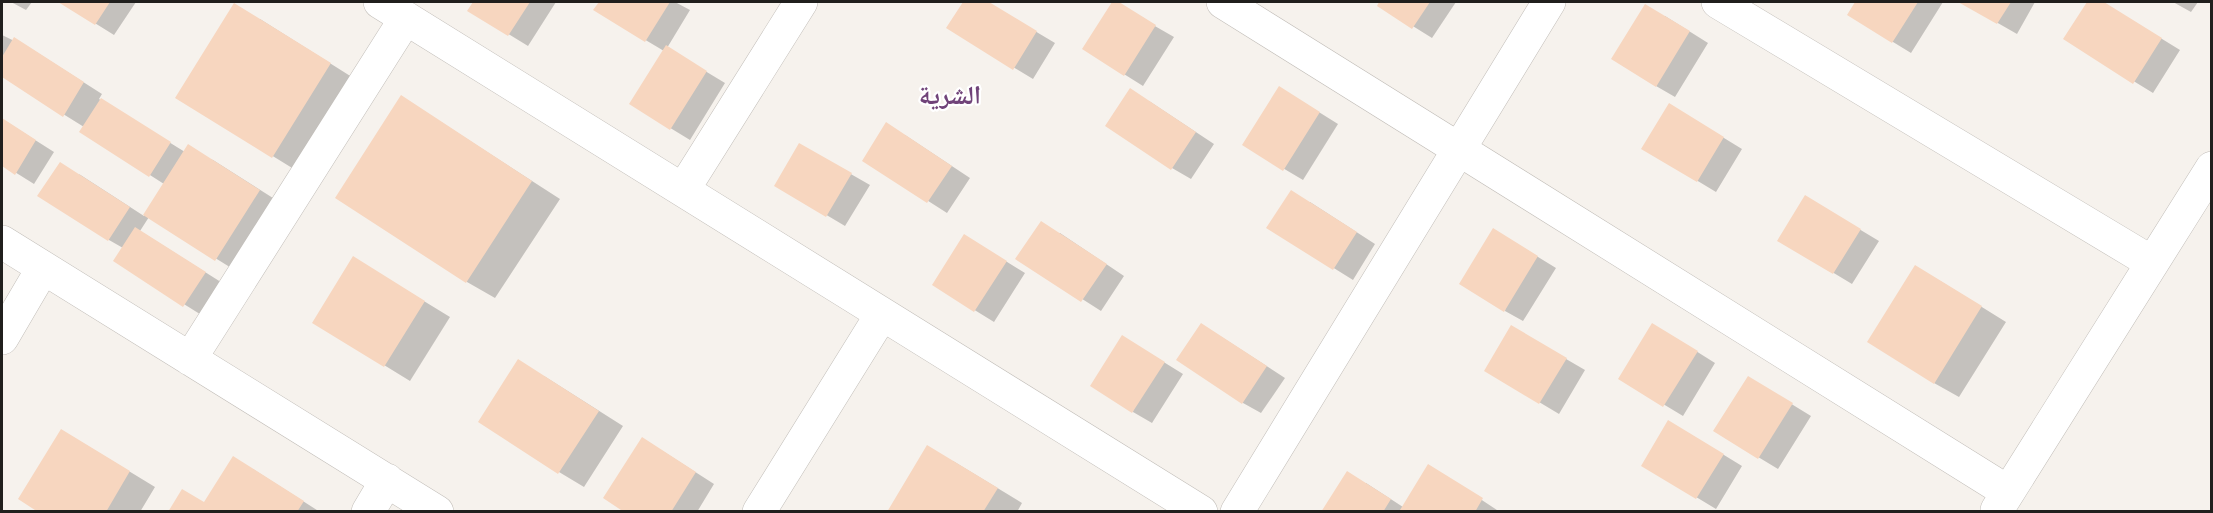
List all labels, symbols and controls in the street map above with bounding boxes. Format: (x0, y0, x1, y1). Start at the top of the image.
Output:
district label: الشرية (919, 80, 981, 110)

